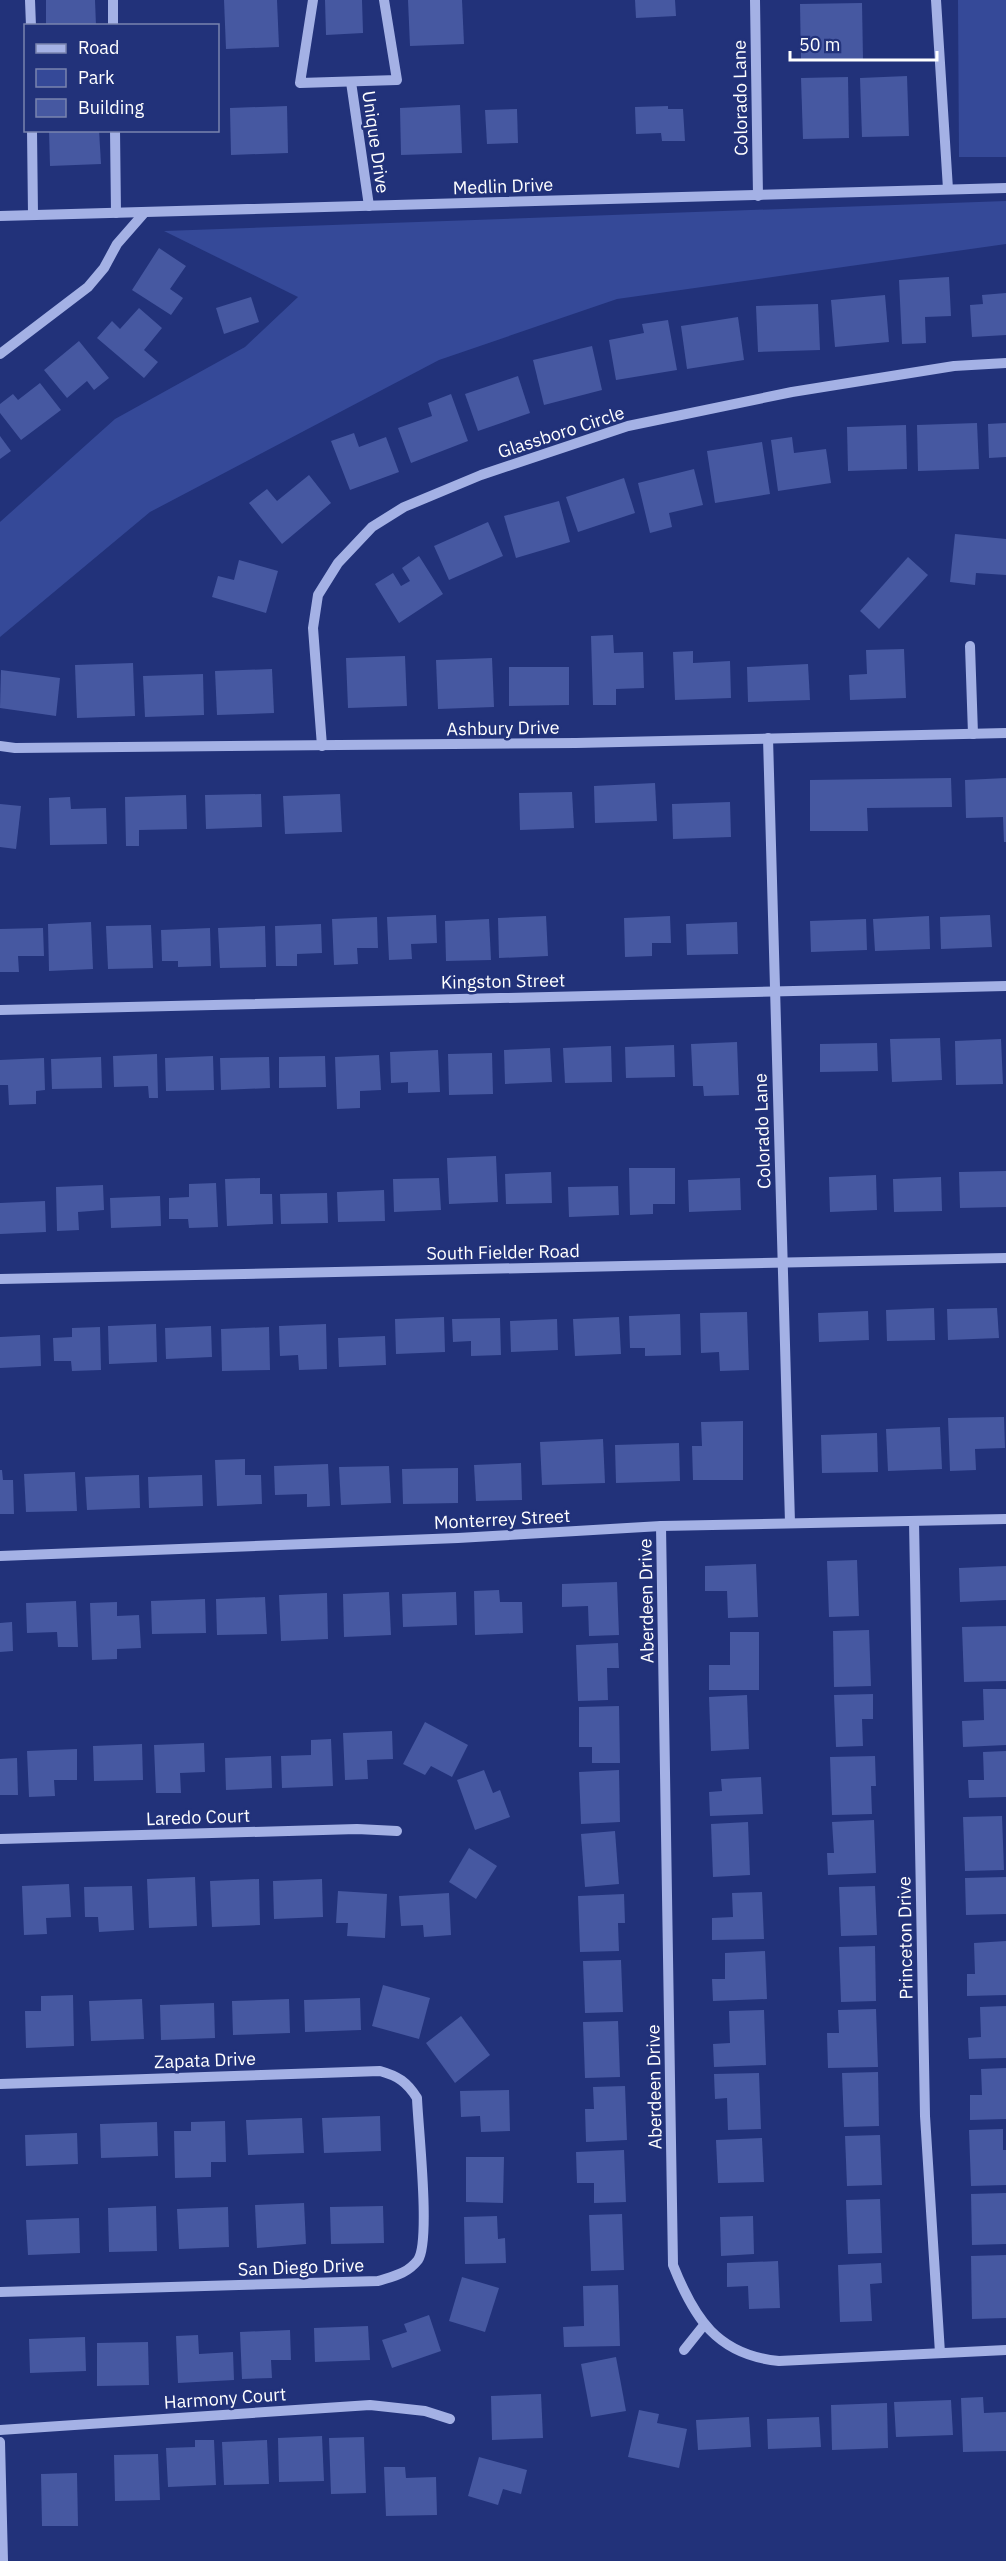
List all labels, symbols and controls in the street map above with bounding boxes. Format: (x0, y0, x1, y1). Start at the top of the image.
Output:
legend (24, 24, 219, 132)
scale bar (790, 24, 937, 62)
text: 50 m (799, 33, 841, 56)
text: Road (78, 36, 119, 59)
street label: Colorado Lane (727, 40, 753, 156)
text: Park (78, 66, 115, 89)
street label: Unique Drive (357, 89, 395, 195)
text: Building (78, 96, 145, 119)
street label: Medlin Drive (452, 173, 554, 199)
street label: Glassboro Circle (495, 401, 627, 463)
street label: Ashbury Drive (446, 716, 560, 740)
street label: Kingston Street (441, 968, 565, 994)
street label: Colorado Lane (748, 1073, 776, 1189)
street label: South Fielder Road (426, 1239, 580, 1265)
street label: Monterrey Street (433, 1504, 571, 1534)
street label: Aberdeen Drive (633, 1538, 659, 1664)
street label: Laredo Court (145, 1804, 251, 1830)
street label: Princeton Drive (892, 1876, 918, 2000)
street label: Aberdeen Drive (641, 2024, 667, 2150)
street label: Zapata Drive (154, 2047, 257, 2073)
street label: San Diego Drive (237, 2253, 365, 2281)
street label: Harmony Court (163, 2382, 287, 2414)

